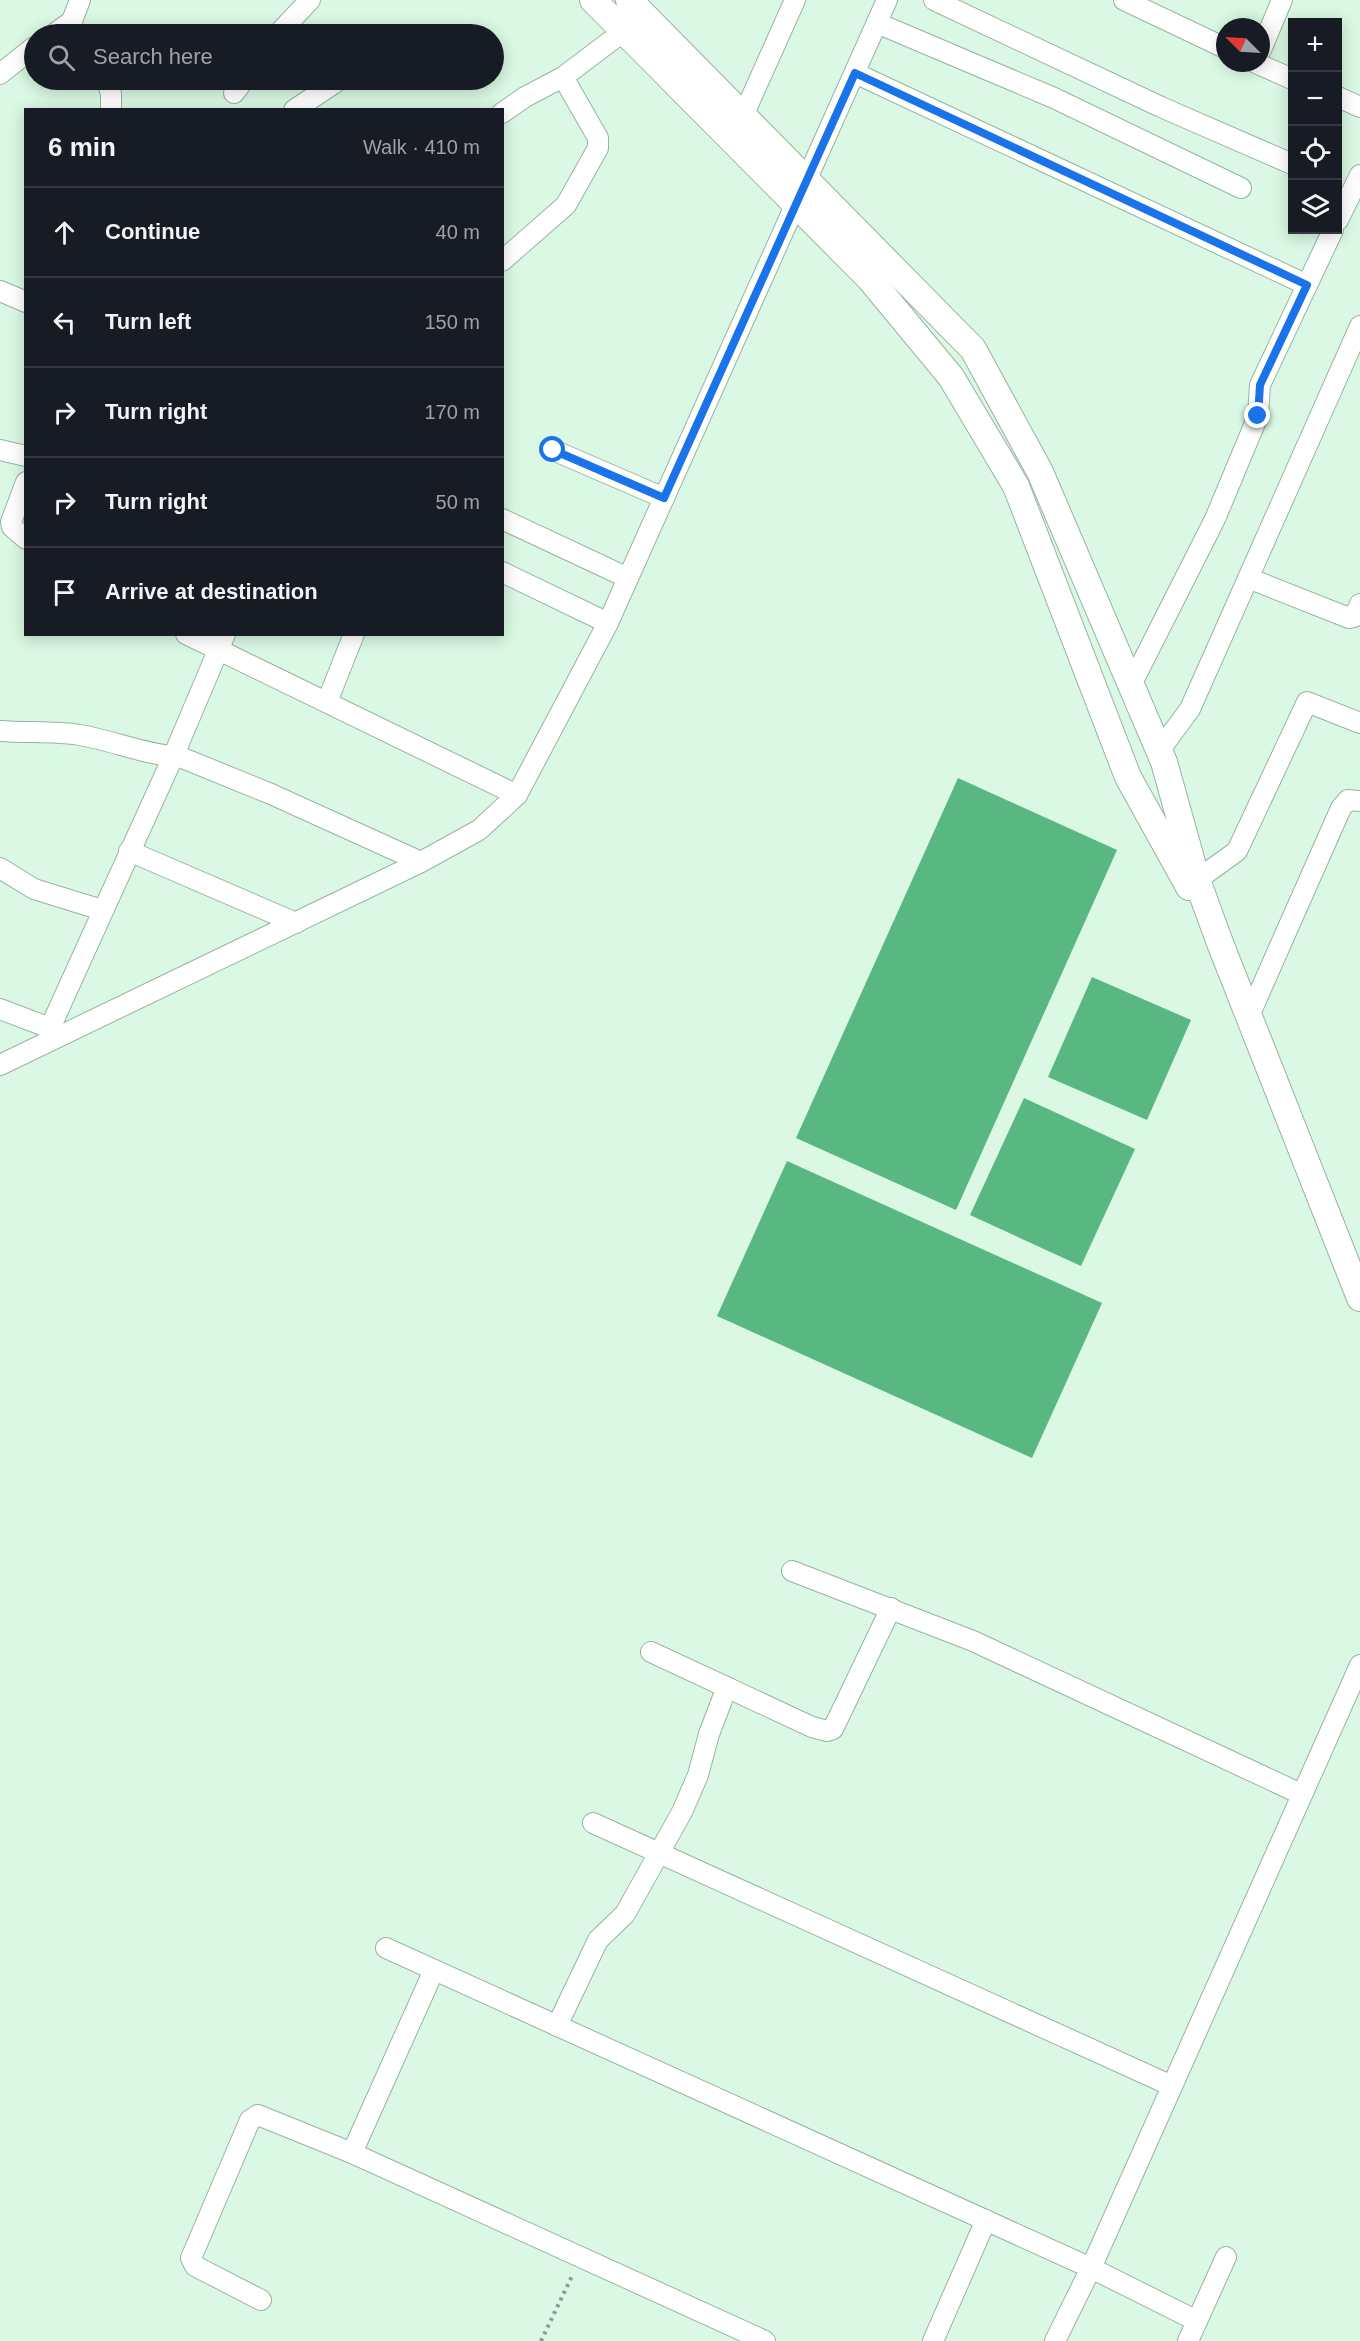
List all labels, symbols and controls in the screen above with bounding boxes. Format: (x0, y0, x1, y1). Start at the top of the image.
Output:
north arrow (1216, 18, 1270, 72)
map controls (1288, 18, 1342, 234)
button: + (1288, 18, 1342, 72)
search box (24, 24, 504, 90)
icon: search (45, 41, 78, 74)
text: Search here (93, 44, 213, 69)
button: − (1288, 72, 1342, 126)
button: locate (1288, 126, 1342, 180)
text: 6 min (48, 132, 116, 162)
text: Walk · 410 m (363, 136, 480, 158)
button: layers (1288, 180, 1342, 234)
icon: ahead (48, 216, 81, 249)
text: Continue (105, 219, 200, 244)
text: 40 m (436, 221, 480, 243)
icon: left (48, 306, 81, 339)
text: Turn left (105, 309, 191, 334)
text: 150 m (424, 311, 480, 333)
icon: right (48, 396, 81, 429)
text: Turn right (105, 399, 207, 424)
text: 170 m (424, 401, 480, 423)
route end (1244, 402, 1270, 428)
route start (539, 436, 565, 462)
icon: right (48, 486, 81, 519)
text: Turn right (105, 489, 207, 514)
text: 50 m (436, 491, 480, 513)
icon: arrive (48, 576, 81, 609)
text: Arrive at destination (105, 579, 318, 604)

